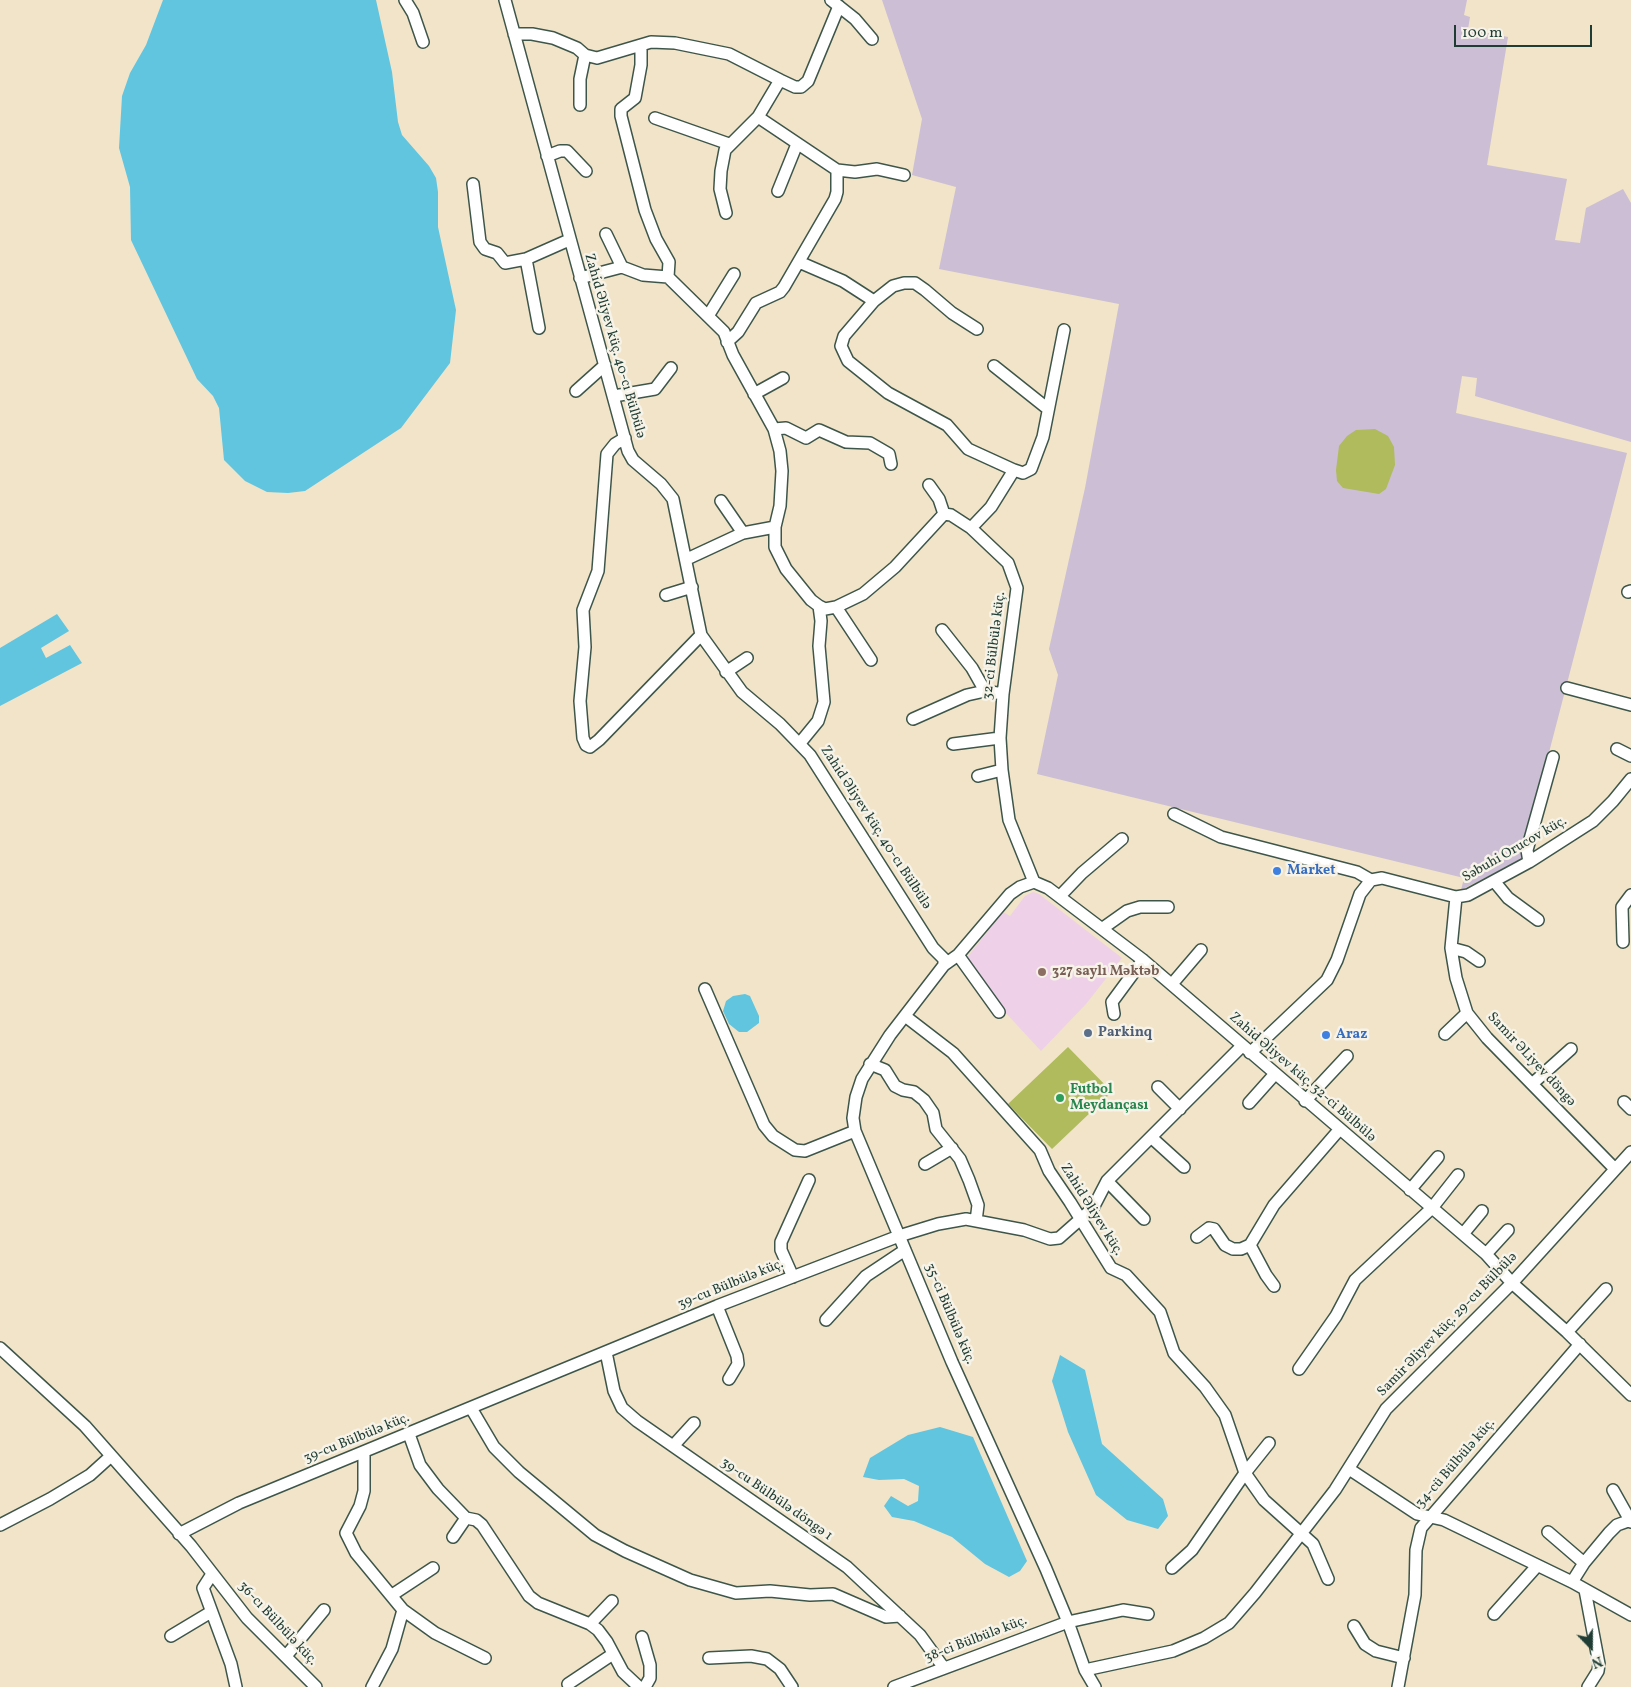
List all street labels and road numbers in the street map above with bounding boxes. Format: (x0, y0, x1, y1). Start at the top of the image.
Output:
street label: Zahid Əliyev küç. 40-cı Bülbülə (580, 252, 648, 440)
street label: 32-ci Bülbülə küç. (980, 591, 1010, 701)
street label: Zahid Əliyev küç. 40-cı Bülbülə (816, 743, 934, 913)
street label: Səbuhi Orucov küç. (1460, 813, 1570, 887)
street label: Samir ƏLiyev döngə (1483, 1009, 1579, 1111)
street label: Zahid Əliyev küç. 32-ci Bülbülə (1225, 1010, 1379, 1146)
street label: Zahid Əliyev küç. (1056, 1161, 1126, 1259)
street label: Samir Əliyev küç. 29-cu Bülbülə (1374, 1249, 1522, 1401)
street label: 39-cu Bülbülə küç. (676, 1256, 786, 1314)
street label: 35-ci Bülbülə küç. (920, 1261, 978, 1367)
street label: 39-cu Bülbülə küç. (302, 1410, 412, 1468)
street label: 34-cü Bülbülə küç. (1413, 1416, 1499, 1512)
street label: 39-cu Bülbülə döngə 1 (717, 1455, 835, 1545)
street label: 36-cı Bülbülə küç. (234, 1578, 320, 1670)
street label: 38-ci Bülbülə küç. (922, 1613, 1030, 1667)

